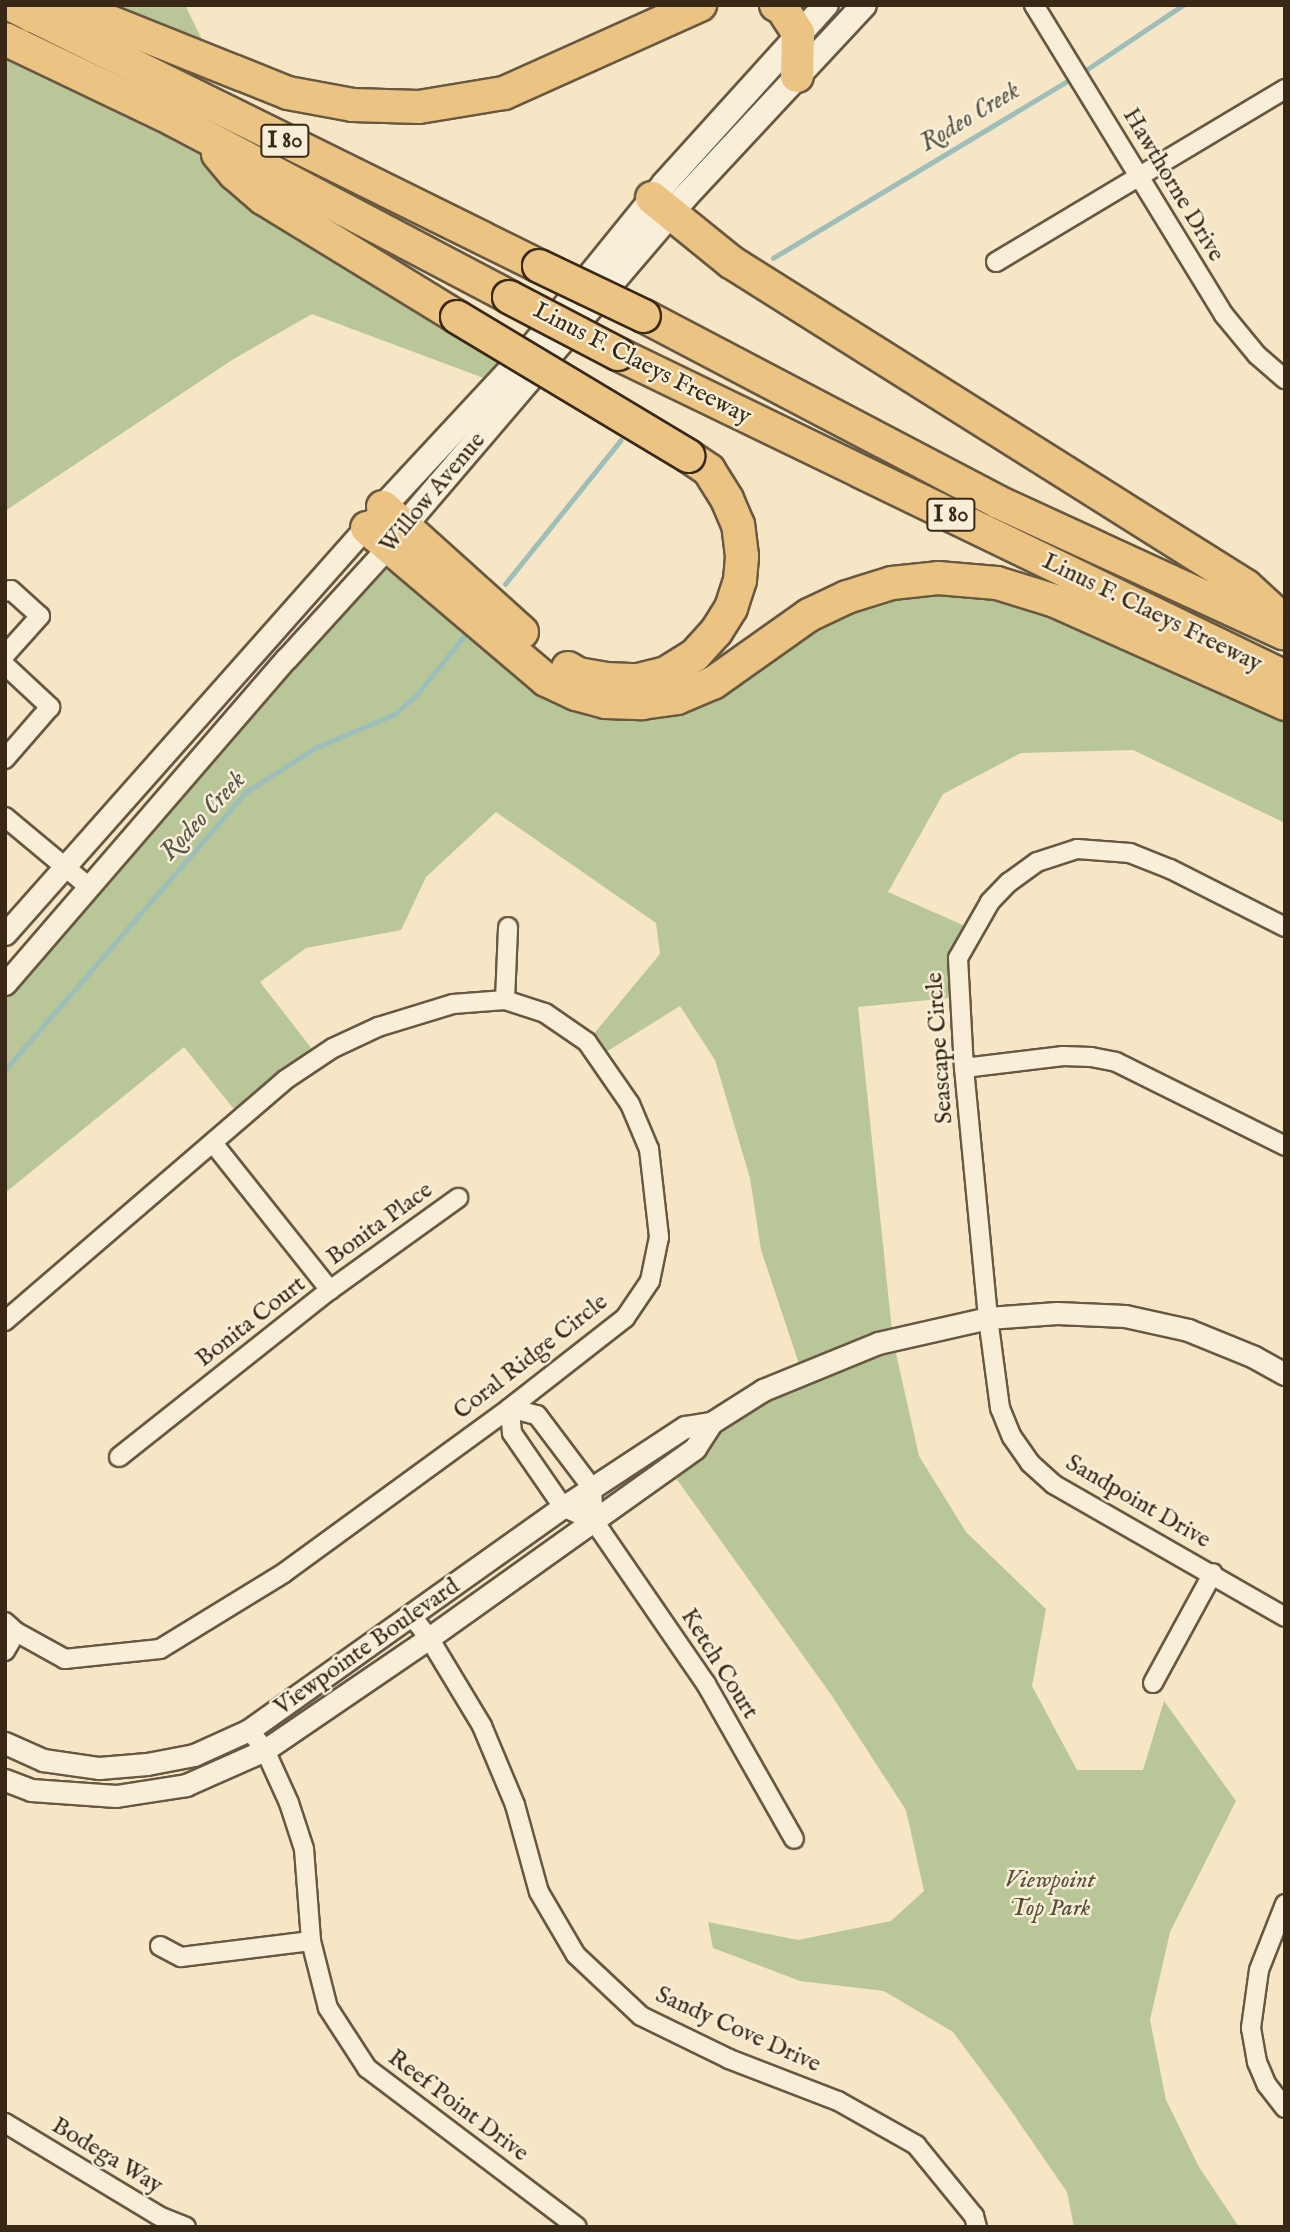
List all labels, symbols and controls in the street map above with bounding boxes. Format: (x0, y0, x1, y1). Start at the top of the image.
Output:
water label: Rodeo Creek (914, 75, 1026, 159)
street label: Hawthorne Drive (1116, 103, 1230, 267)
road number: I 80 (259, 122, 311, 160)
street label: Linus F. Claeys Freeway (528, 296, 756, 432)
street label: Willow Avenue (374, 427, 492, 559)
road number: I 80 (925, 495, 977, 534)
street label: Linus F. Claeys Freeway (1037, 547, 1267, 679)
water label: Rodeo Creek (154, 765, 252, 867)
street label: Seascape Circle (920, 971, 960, 1125)
street label: Bonita Place (321, 1176, 439, 1272)
street label: Bonita Court (190, 1270, 312, 1374)
street label: Coral Ridge Circle (448, 1288, 614, 1426)
street label: Sandpoint Drive (1060, 1449, 1216, 1555)
street label: Viewpointe Boulevard (269, 1572, 465, 1722)
street label: Ketch Court (674, 1604, 764, 1724)
park label: Viewpoint Top Park (1005, 1867, 1095, 1923)
street label: Sandy Cove Drive (651, 1981, 825, 2079)
street label: Reef Point Drive (382, 2044, 534, 2168)
street label: Bodega Way (46, 2112, 168, 2200)

